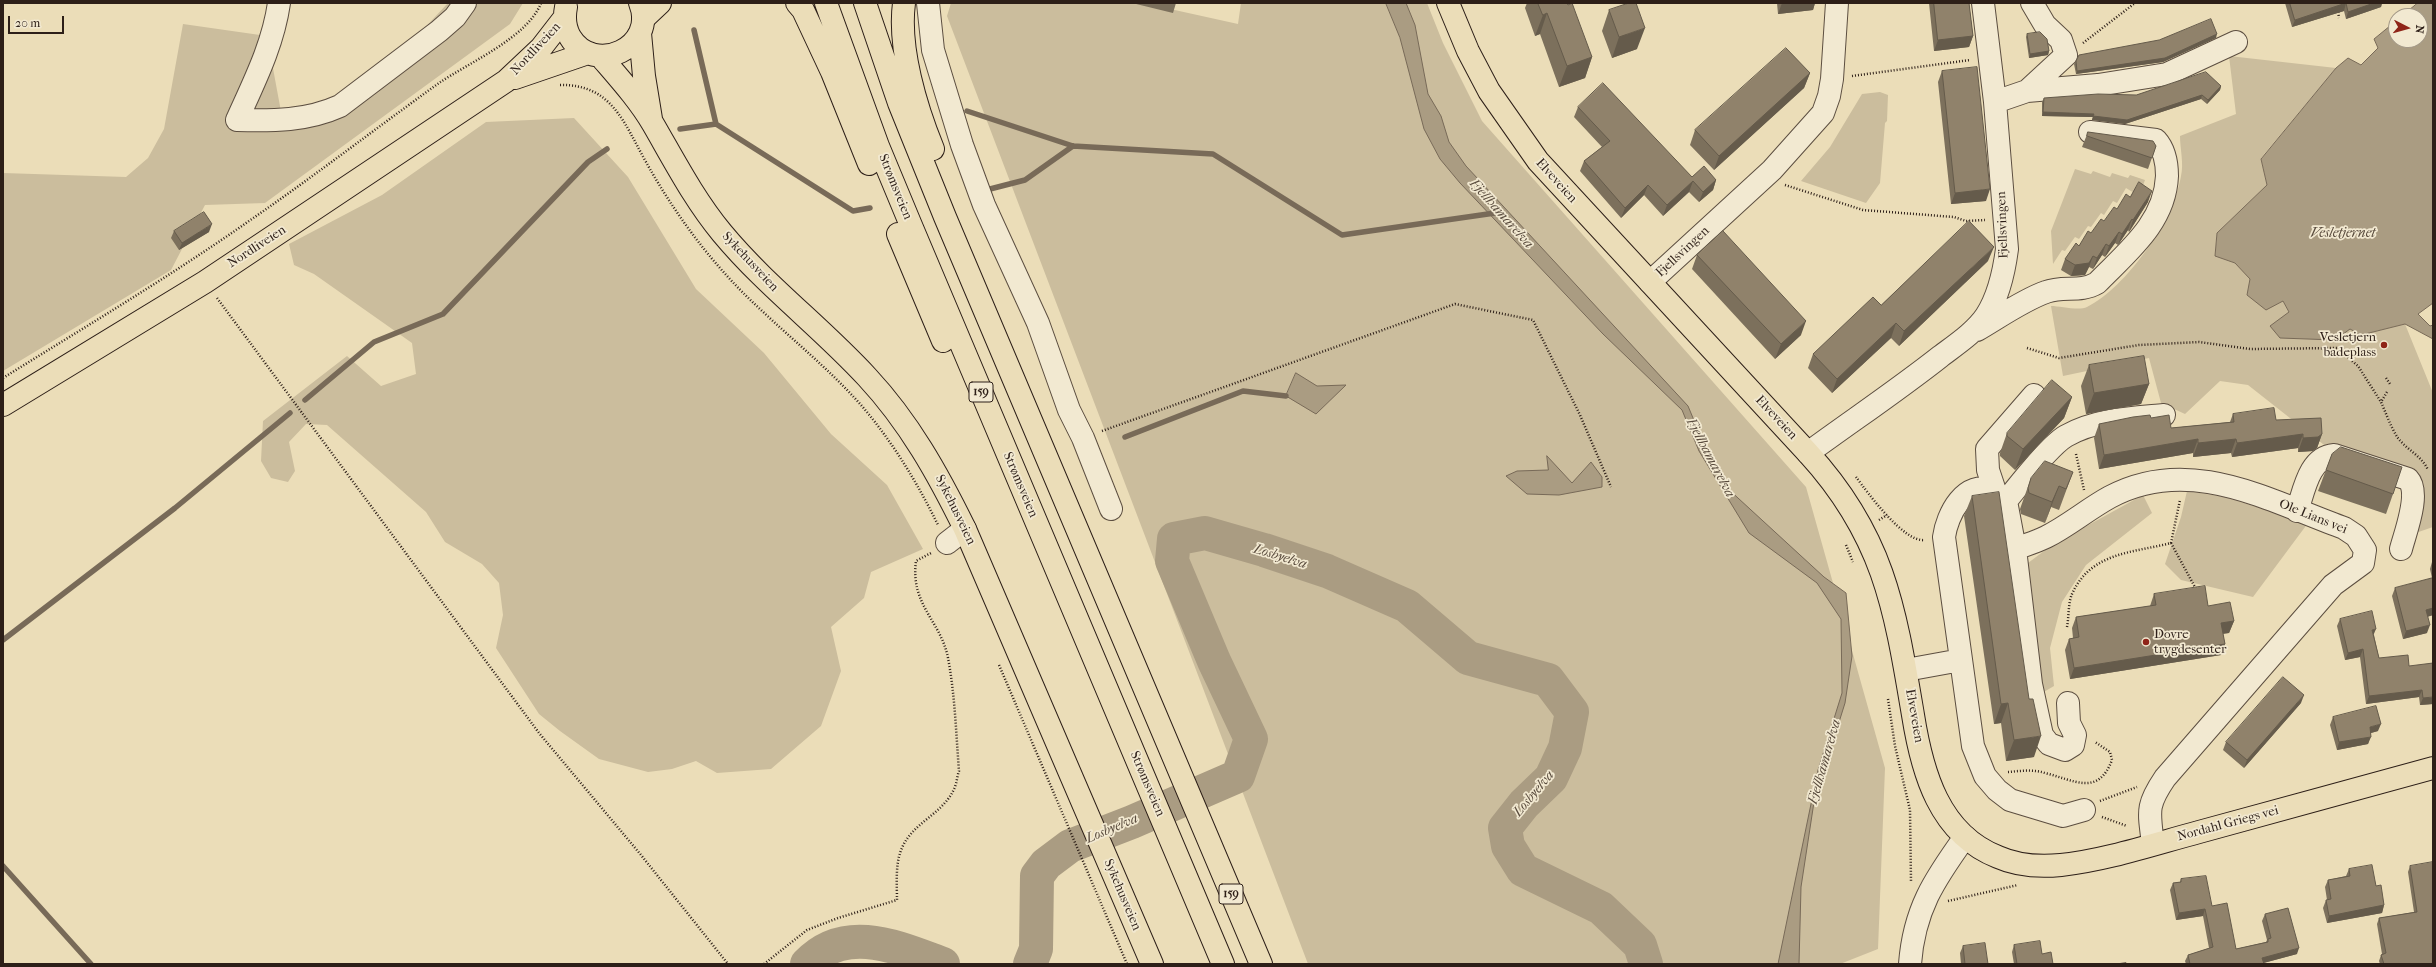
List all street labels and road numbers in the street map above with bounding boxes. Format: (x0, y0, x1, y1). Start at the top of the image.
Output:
street label: Nordliveien (508, 19, 564, 79)
street label: Strømsveien (875, 152, 915, 222)
street label: Elveveien (1532, 156, 1580, 206)
street label: Fjellsvingen (1994, 191, 2012, 259)
street label: Nordliveien (225, 222, 289, 272)
street label: Fjellsvingen (1653, 223, 1713, 281)
street label: Sykehusveien (718, 229, 782, 295)
road number: 159 (969, 382, 993, 402)
street label: Elveveien (1752, 393, 1800, 443)
street label: Strømsveien (999, 450, 1041, 520)
street label: Sykehusveien (931, 473, 979, 547)
street label: Ole Lians vei (2277, 496, 2349, 538)
street label: Elveveien (1902, 688, 1926, 744)
street label: Strømsveien (1126, 749, 1168, 819)
street label: Nordahl Griegs vei (2176, 803, 2280, 845)
street label: Sykehusveien (1100, 857, 1144, 933)
road number: 159 (1219, 884, 1243, 904)

